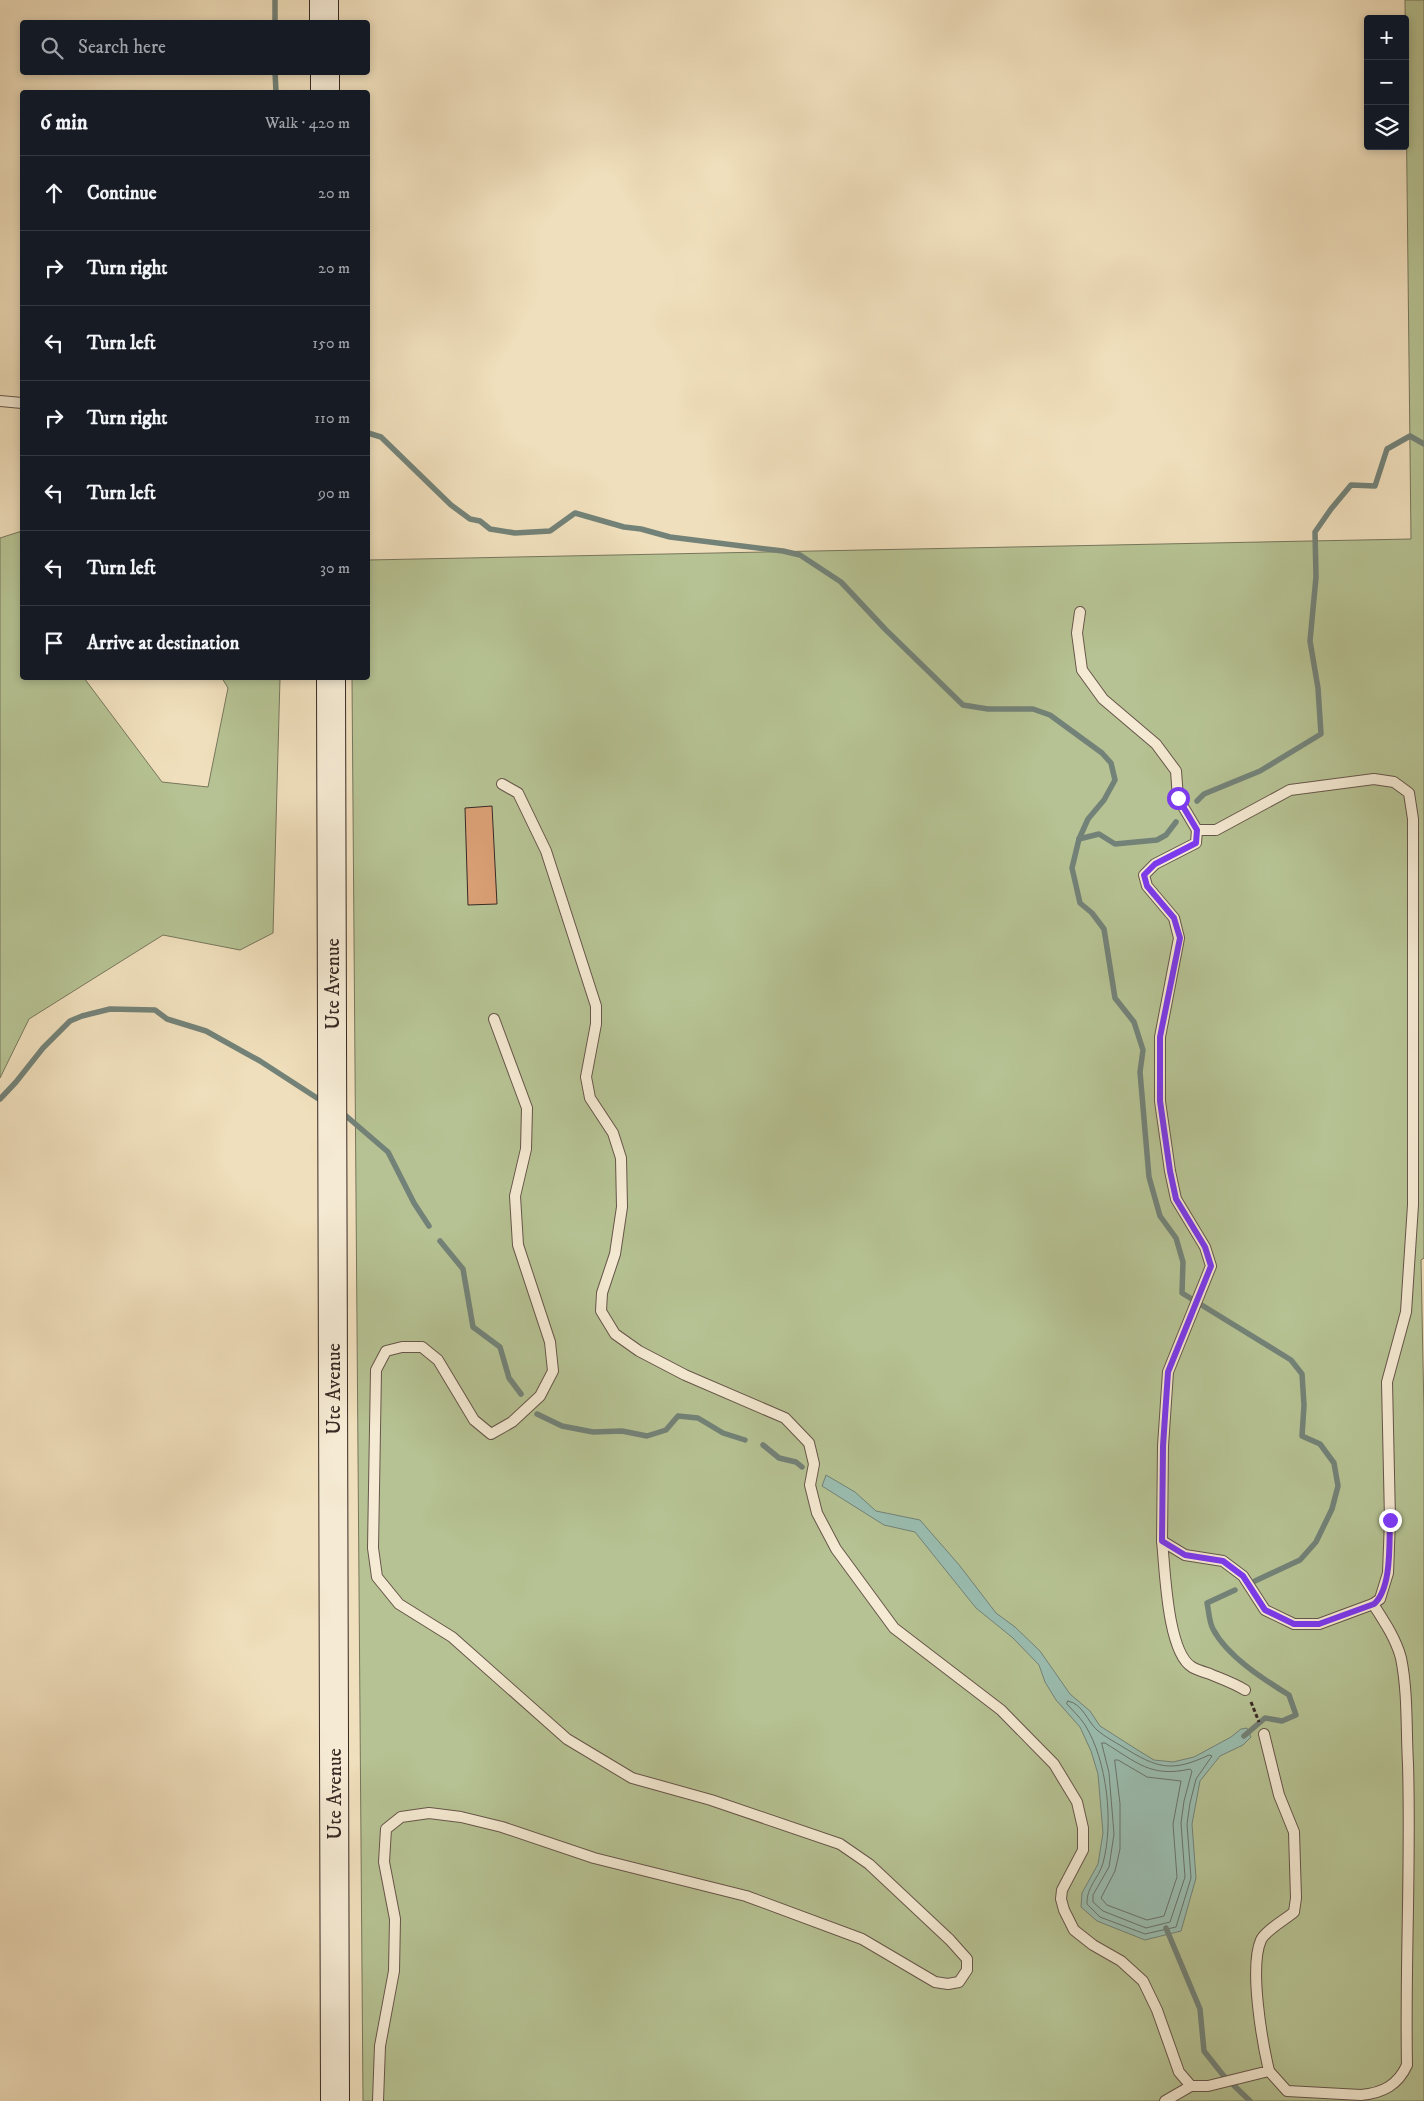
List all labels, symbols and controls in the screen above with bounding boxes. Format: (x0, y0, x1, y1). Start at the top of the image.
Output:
map controls (1364, 15, 1409, 150)
button: + (1364, 15, 1409, 60)
search box (20, 20, 370, 75)
icon: search (38, 34, 66, 62)
text: Search here (78, 36, 166, 59)
button: − (1364, 60, 1409, 105)
button: layers (1364, 105, 1409, 150)
text: 6 min (40, 110, 88, 136)
text: Walk · 420 m (265, 113, 350, 133)
icon: ahead (40, 179, 68, 207)
text: Continue (87, 182, 157, 205)
text: 20 m (318, 183, 350, 203)
icon: right (40, 254, 68, 282)
text: Turn right (87, 257, 167, 280)
text: 20 m (318, 258, 350, 278)
icon: left (40, 329, 68, 357)
text: Turn left (87, 332, 156, 355)
text: 150 m (312, 333, 350, 353)
icon: right (40, 404, 68, 432)
text: Turn right (87, 407, 167, 430)
text: 110 m (314, 408, 350, 428)
icon: left (40, 479, 68, 507)
text: Turn left (87, 482, 156, 505)
text: 90 m (318, 483, 350, 503)
icon: left (40, 554, 68, 582)
text: Turn left (87, 557, 156, 580)
text: 30 m (320, 558, 350, 578)
icon: arrive (40, 629, 68, 657)
text: Arrive at destination (87, 632, 239, 655)
route start (1167, 787, 1190, 810)
street label: Ute Avenue (321, 938, 346, 1030)
street label: Ute Avenue (322, 1343, 347, 1435)
route end (1379, 1509, 1402, 1532)
street label: Ute Avenue (323, 1748, 348, 1840)

